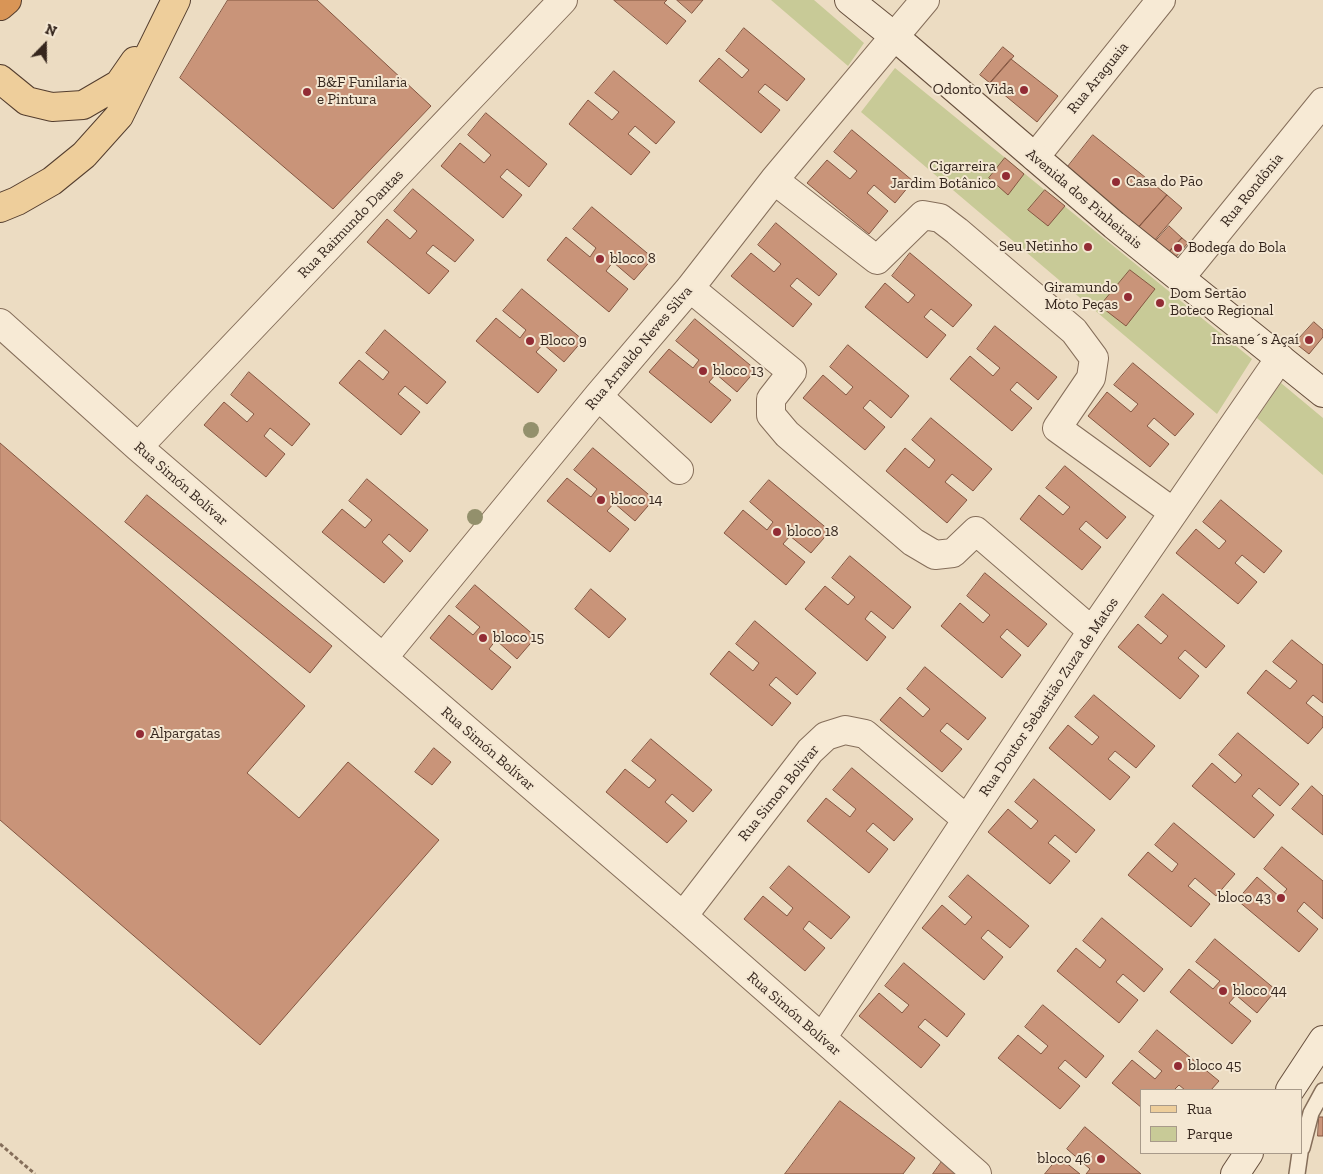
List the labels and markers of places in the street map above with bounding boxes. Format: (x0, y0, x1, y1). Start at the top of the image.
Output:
place label: B&F Funilaria e Pintura (317, 74, 407, 109)
place label: Odonto Vida (933, 81, 1014, 99)
marker: Odonto Vida (1018, 84, 1030, 96)
marker: B&F Funilaria e Pintura (301, 86, 313, 98)
place label: Cigarreira Jardim Botânico (890, 158, 996, 193)
marker: Cigarreira Jardim Botânico (1000, 170, 1012, 182)
place label: Casa do Pão (1126, 173, 1203, 191)
marker: Casa do Pão (1110, 176, 1122, 188)
place label: Seu Netinho (999, 238, 1078, 256)
place label: Bodega do Bola (1188, 239, 1286, 257)
marker: Seu Netinho (1082, 241, 1094, 253)
marker: Bodega do Bola (1172, 242, 1184, 254)
place label: bloco 8 (610, 250, 656, 268)
marker: bloco 8 (594, 253, 606, 265)
place label: Giramundo Moto Peças (1044, 279, 1118, 314)
place label: Dom Sertão Boteco Regional (1170, 285, 1273, 320)
marker: Giramundo Moto Peças (1122, 291, 1134, 303)
marker: Dom Sertão Boteco Regional (1154, 297, 1166, 309)
place label: Insane´s Açaí (1212, 331, 1299, 349)
place label: Bloco 9 (540, 332, 587, 350)
marker: Insane´s Açaí (1303, 334, 1315, 346)
marker: Bloco 9 (524, 335, 536, 347)
place label: bloco 13 (713, 362, 764, 380)
marker: bloco 13 (697, 365, 709, 377)
place label: bloco 14 (611, 491, 663, 509)
marker: bloco 14 (595, 494, 607, 506)
place label: bloco 18 (787, 523, 839, 541)
marker: bloco 18 (771, 526, 783, 538)
place label: bloco 15 (493, 629, 544, 647)
marker: bloco 15 (477, 632, 489, 644)
place label: Alpargatas (150, 725, 220, 743)
marker: Alpargatas (134, 728, 146, 740)
place label: bloco 43 (1218, 889, 1271, 907)
marker: bloco 43 (1275, 892, 1287, 904)
place label: bloco 44 (1233, 982, 1287, 1000)
marker: bloco 44 (1217, 985, 1229, 997)
place label: bloco 45 (1188, 1057, 1241, 1075)
marker: bloco 45 (1172, 1060, 1184, 1072)
place label: bloco 46 (1037, 1150, 1091, 1168)
marker: bloco 46 (1095, 1153, 1107, 1165)

